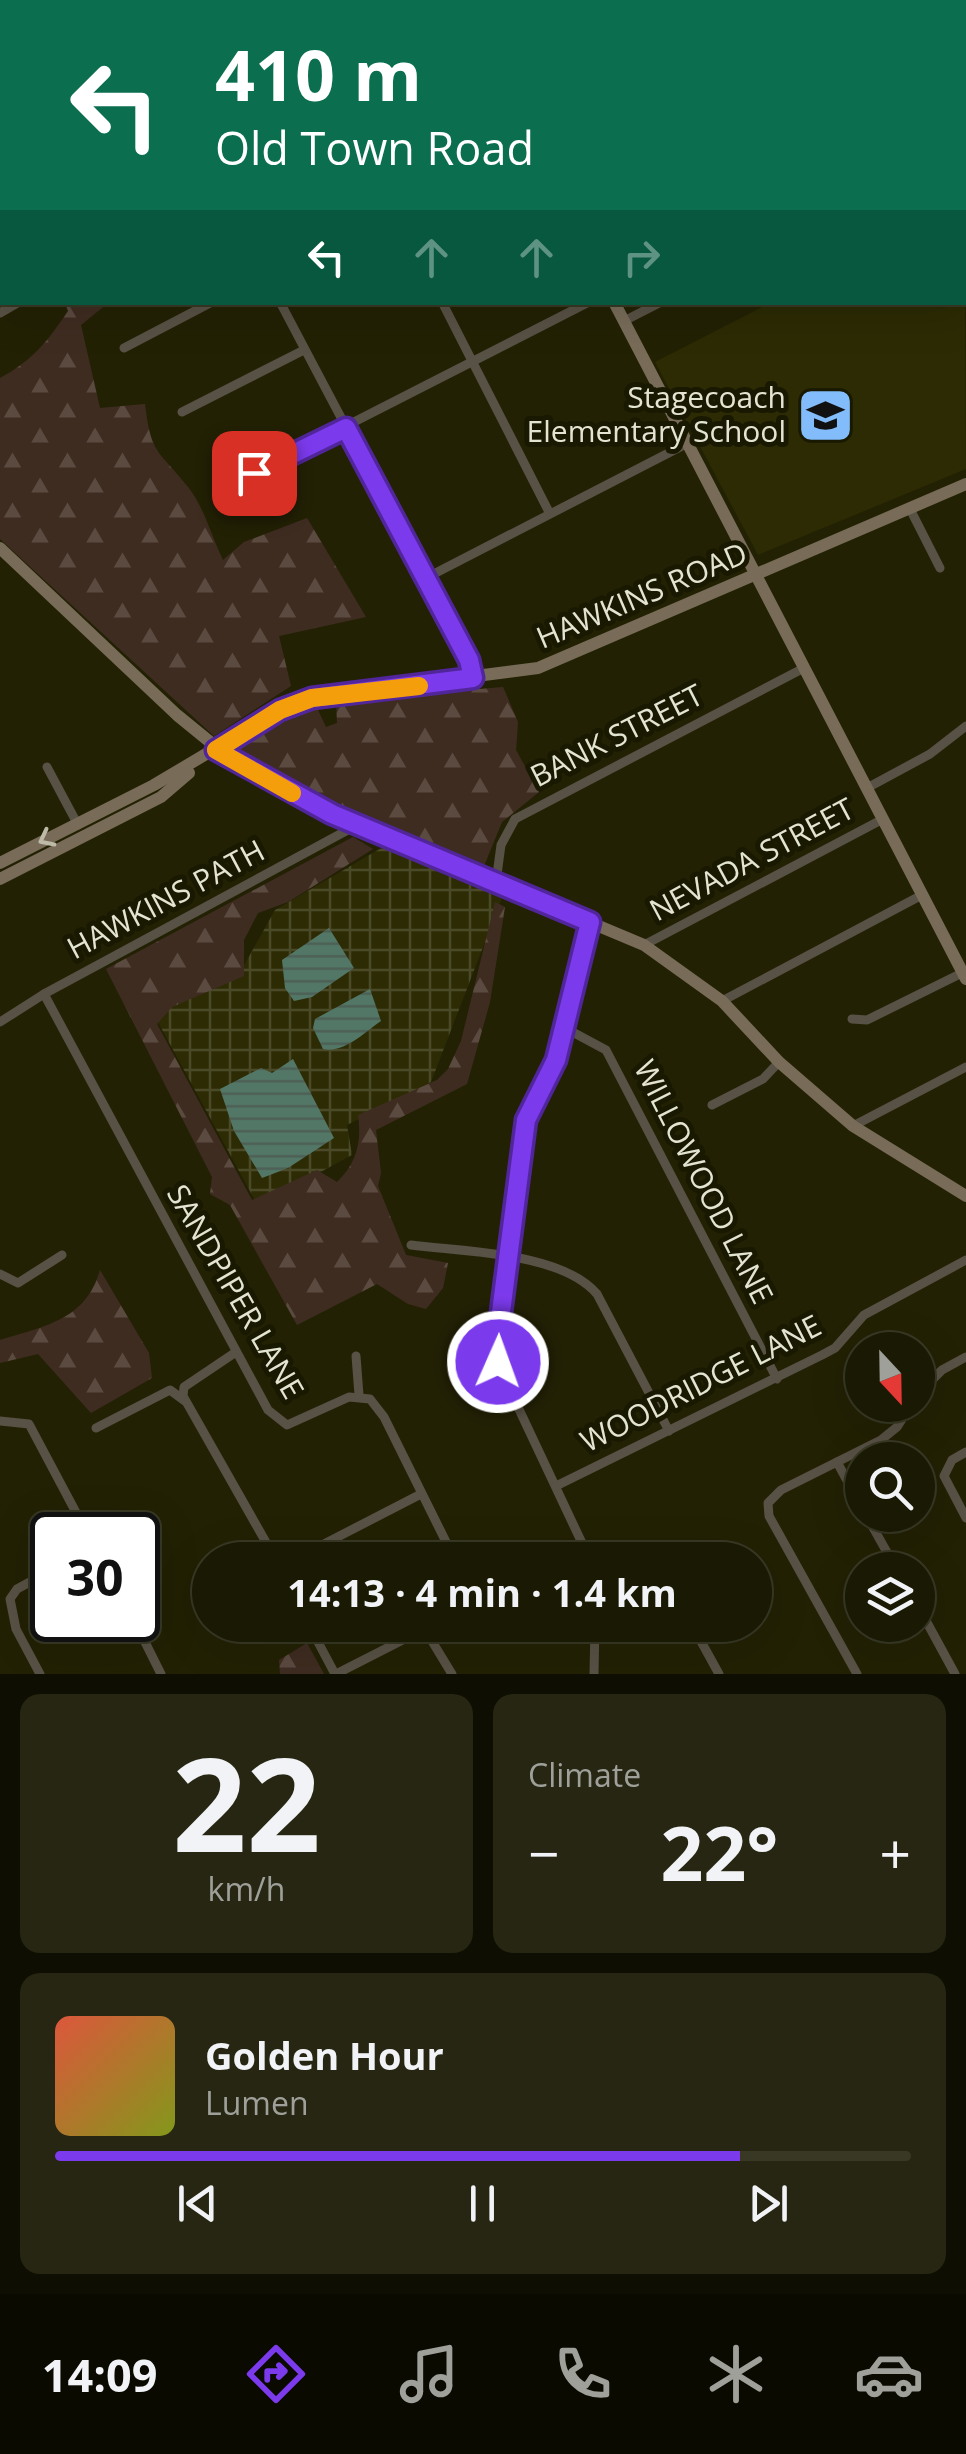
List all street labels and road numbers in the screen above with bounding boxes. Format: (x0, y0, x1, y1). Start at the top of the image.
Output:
street label: HAWKINS ROAD (530, 532, 753, 657)
street label: BANK STREET (523, 673, 710, 796)
street label: NEVADA STREET (642, 787, 861, 930)
street label: HAWKINS PATH (59, 829, 271, 968)
street label: WILLOWOOD LANE (625, 1052, 784, 1310)
street label: SANDPIPER LANE (158, 1177, 314, 1406)
street label: WOODRIDGE LANE (573, 1304, 828, 1461)

